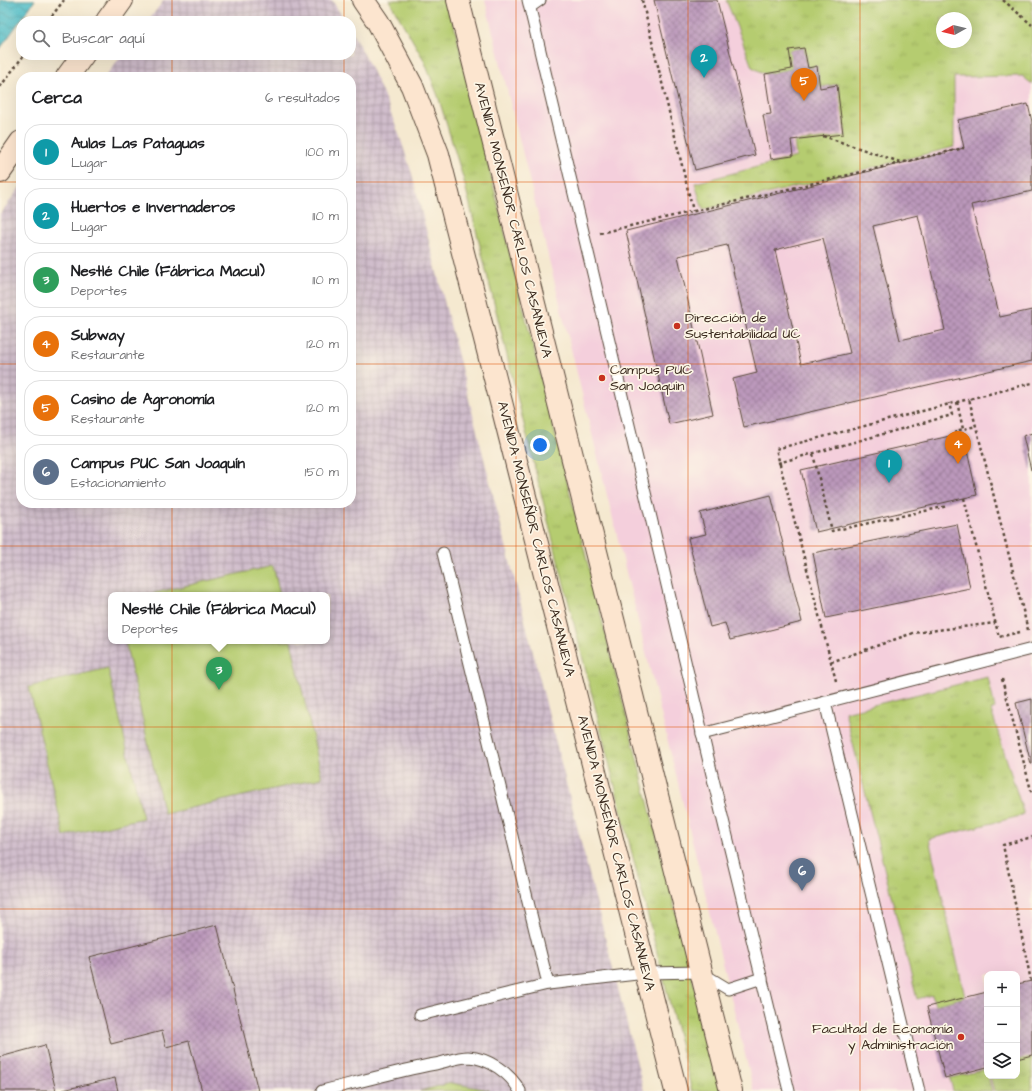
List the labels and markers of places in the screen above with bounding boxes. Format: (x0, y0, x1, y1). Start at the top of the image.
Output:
pin: 2 (691, 45, 717, 78)
pin: 5 (791, 68, 817, 101)
place label: Dirección de Sustentabilidad UC (685, 308, 800, 344)
marker: Dirección de Sustentabilidad UC (672, 321, 682, 331)
place label: Campus PUC San Joaquin (610, 360, 692, 396)
marker: Campus PUC San Joaquin (597, 373, 607, 383)
pin: 4 (945, 431, 971, 464)
pin: 1 (876, 450, 902, 483)
pin: 3 (206, 657, 232, 690)
pin: 6 (789, 858, 815, 891)
place label: Facultad de Economía y Administración (812, 1019, 953, 1055)
marker: Facultad de Economía y Administración (956, 1032, 966, 1042)

